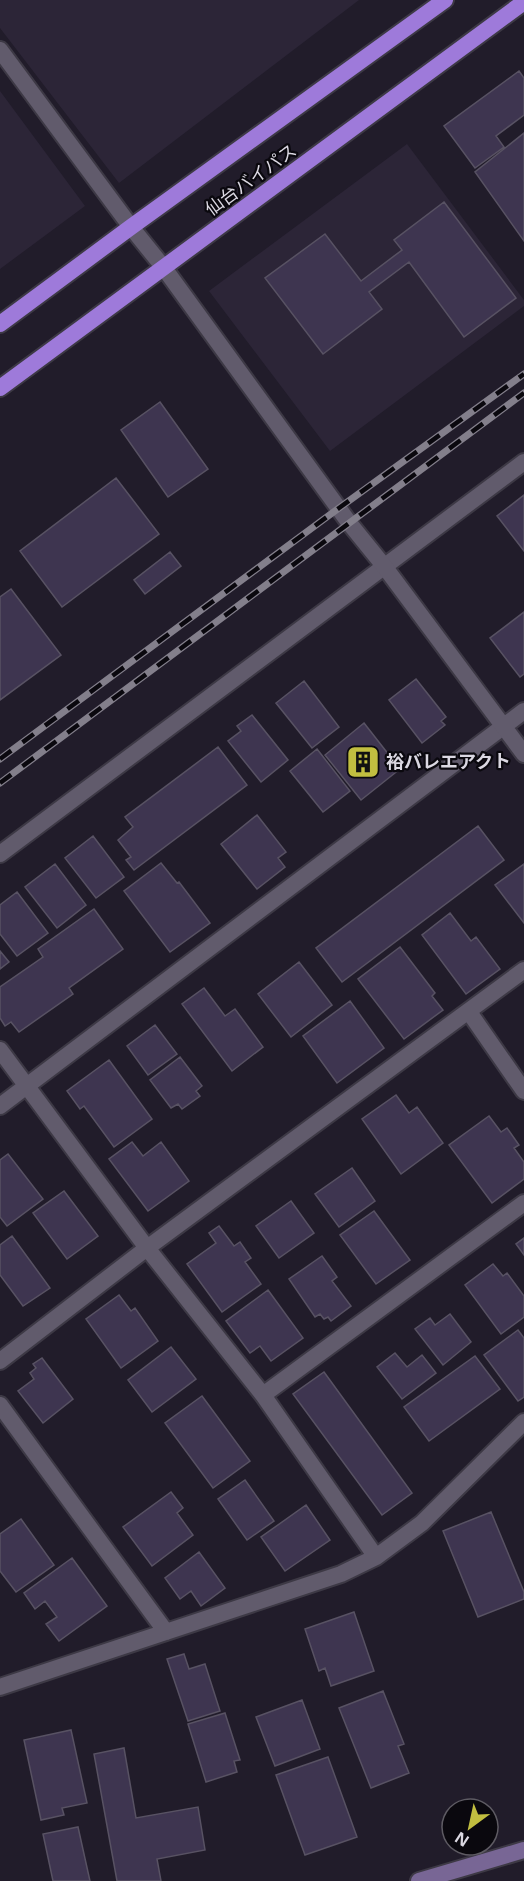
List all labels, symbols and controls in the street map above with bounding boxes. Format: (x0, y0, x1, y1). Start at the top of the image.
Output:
street label: 仙台バイパス (200, 138, 301, 221)
building icon: 裕バレエアクト (345, 744, 381, 780)
place label: 裕バレエアクト (386, 749, 511, 773)
north arrow (440, 1797, 500, 1857)
text: N (450, 1827, 473, 1852)

